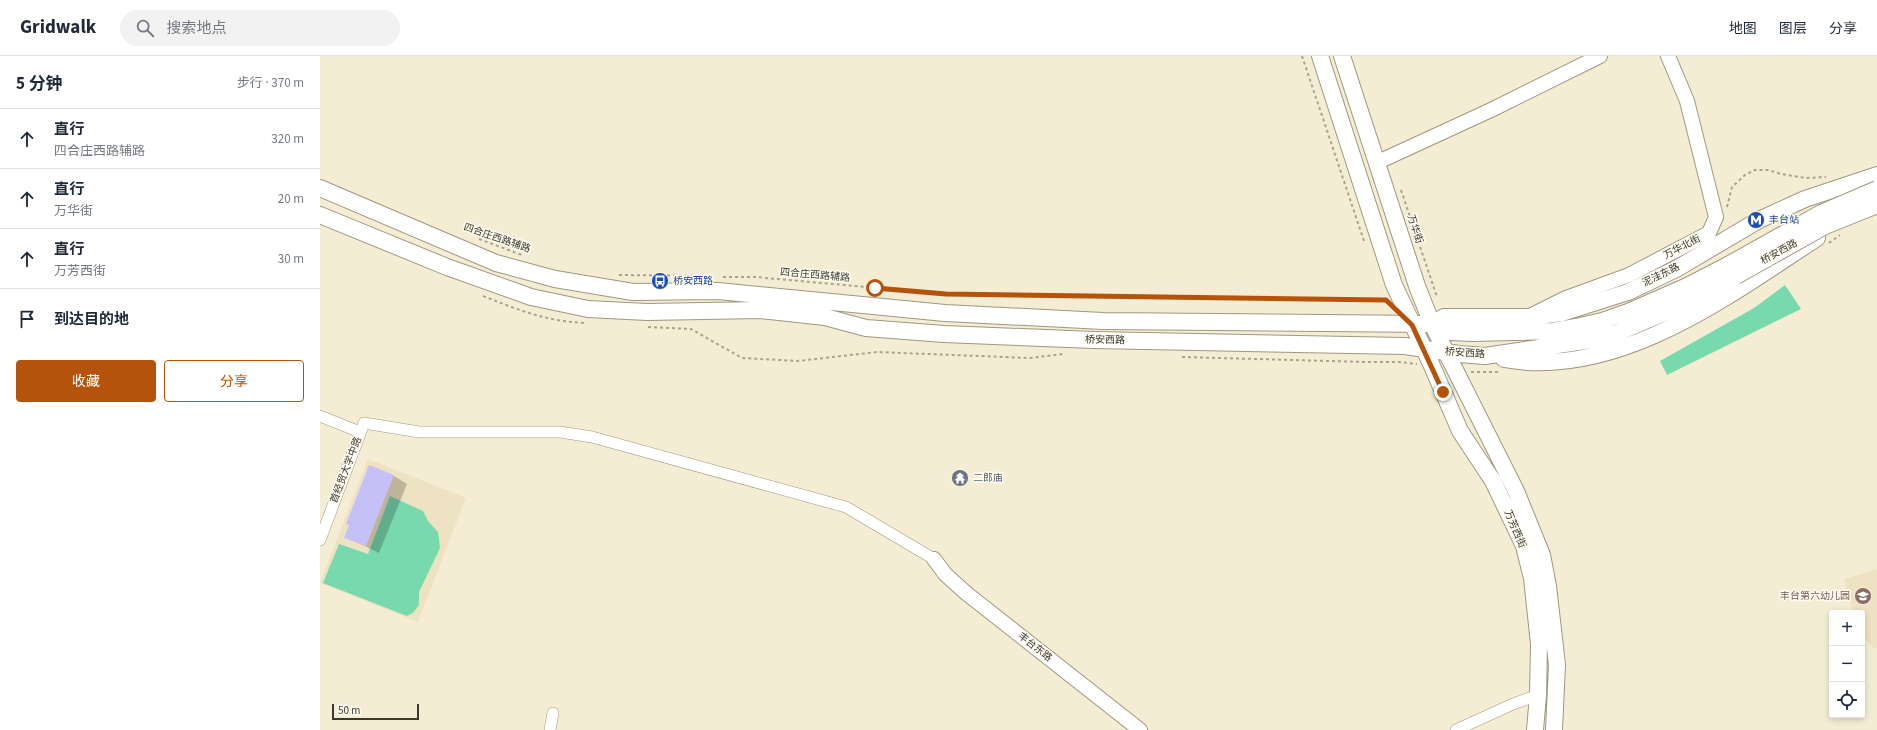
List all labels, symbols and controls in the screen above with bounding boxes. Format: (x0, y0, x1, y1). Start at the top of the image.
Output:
search box (120, 10, 400, 46)
text: Gridwalk (20, 14, 96, 41)
icon: search (134, 17, 156, 39)
text: 搜索地点 (166, 18, 226, 39)
text: 地图 (1729, 19, 1757, 39)
text: 图层 (1779, 19, 1807, 39)
text: 分享 (1829, 19, 1857, 39)
text: 5 分钟 (16, 72, 62, 96)
text: 步行 · 370 m (237, 74, 304, 92)
text: 直行 (54, 119, 84, 140)
icon: ahead (16, 128, 38, 150)
text: 320 m (271, 130, 304, 148)
text: 四合庄西路辅路 (54, 142, 145, 160)
text: 直行 (54, 179, 84, 200)
icon: ahead (16, 188, 38, 210)
text: 20 m (278, 190, 304, 208)
text: 万华街 (54, 202, 93, 220)
metro station icon: 丰台站 (1746, 210, 1766, 230)
street label: 万华街 (1404, 213, 1426, 245)
place label: 丰台站 (1769, 213, 1799, 227)
street label: 四合庄西路辅路 (462, 220, 532, 256)
street label: 万华北街 (1661, 231, 1703, 263)
street label: 桥安西路 (1758, 236, 1800, 268)
text: 直行 (54, 239, 84, 260)
icon: ahead (16, 248, 38, 270)
text: 30 m (278, 250, 304, 268)
street label: 泥洼东路 (1640, 260, 1682, 290)
text: 万芳西街 (54, 262, 106, 280)
street label: 四合庄西路辅路 (780, 265, 850, 285)
bus stop icon: 桥安西路 (650, 271, 670, 291)
place label: 桥安西路 (673, 274, 713, 288)
route start (866, 279, 884, 297)
icon: arrive (16, 308, 38, 330)
text: 到达目的地 (54, 309, 129, 330)
street label: 桥安西路 (1085, 333, 1125, 347)
street label: 桥安西路 (1445, 345, 1485, 361)
button: 收藏 (16, 360, 156, 402)
button: 分享 (164, 360, 304, 402)
route end (1434, 383, 1452, 401)
street label: 首经贸大学中路 (327, 435, 365, 505)
temple icon: 二郎庙 (950, 468, 970, 488)
place label: 二郎庙 (973, 471, 1003, 485)
street label: 万芳西街 (1501, 508, 1529, 550)
school or university icon: 丰台第六幼儿园 (1853, 586, 1873, 606)
place label: 丰台第六幼儿园 (1780, 589, 1850, 603)
map controls (1829, 610, 1865, 718)
button: + (1829, 610, 1865, 646)
street label: 丰台东路 (1015, 629, 1055, 665)
button: − (1829, 646, 1865, 682)
button: locate (1829, 682, 1865, 718)
scale bar (332, 702, 419, 721)
text: 50 m (338, 703, 360, 718)

